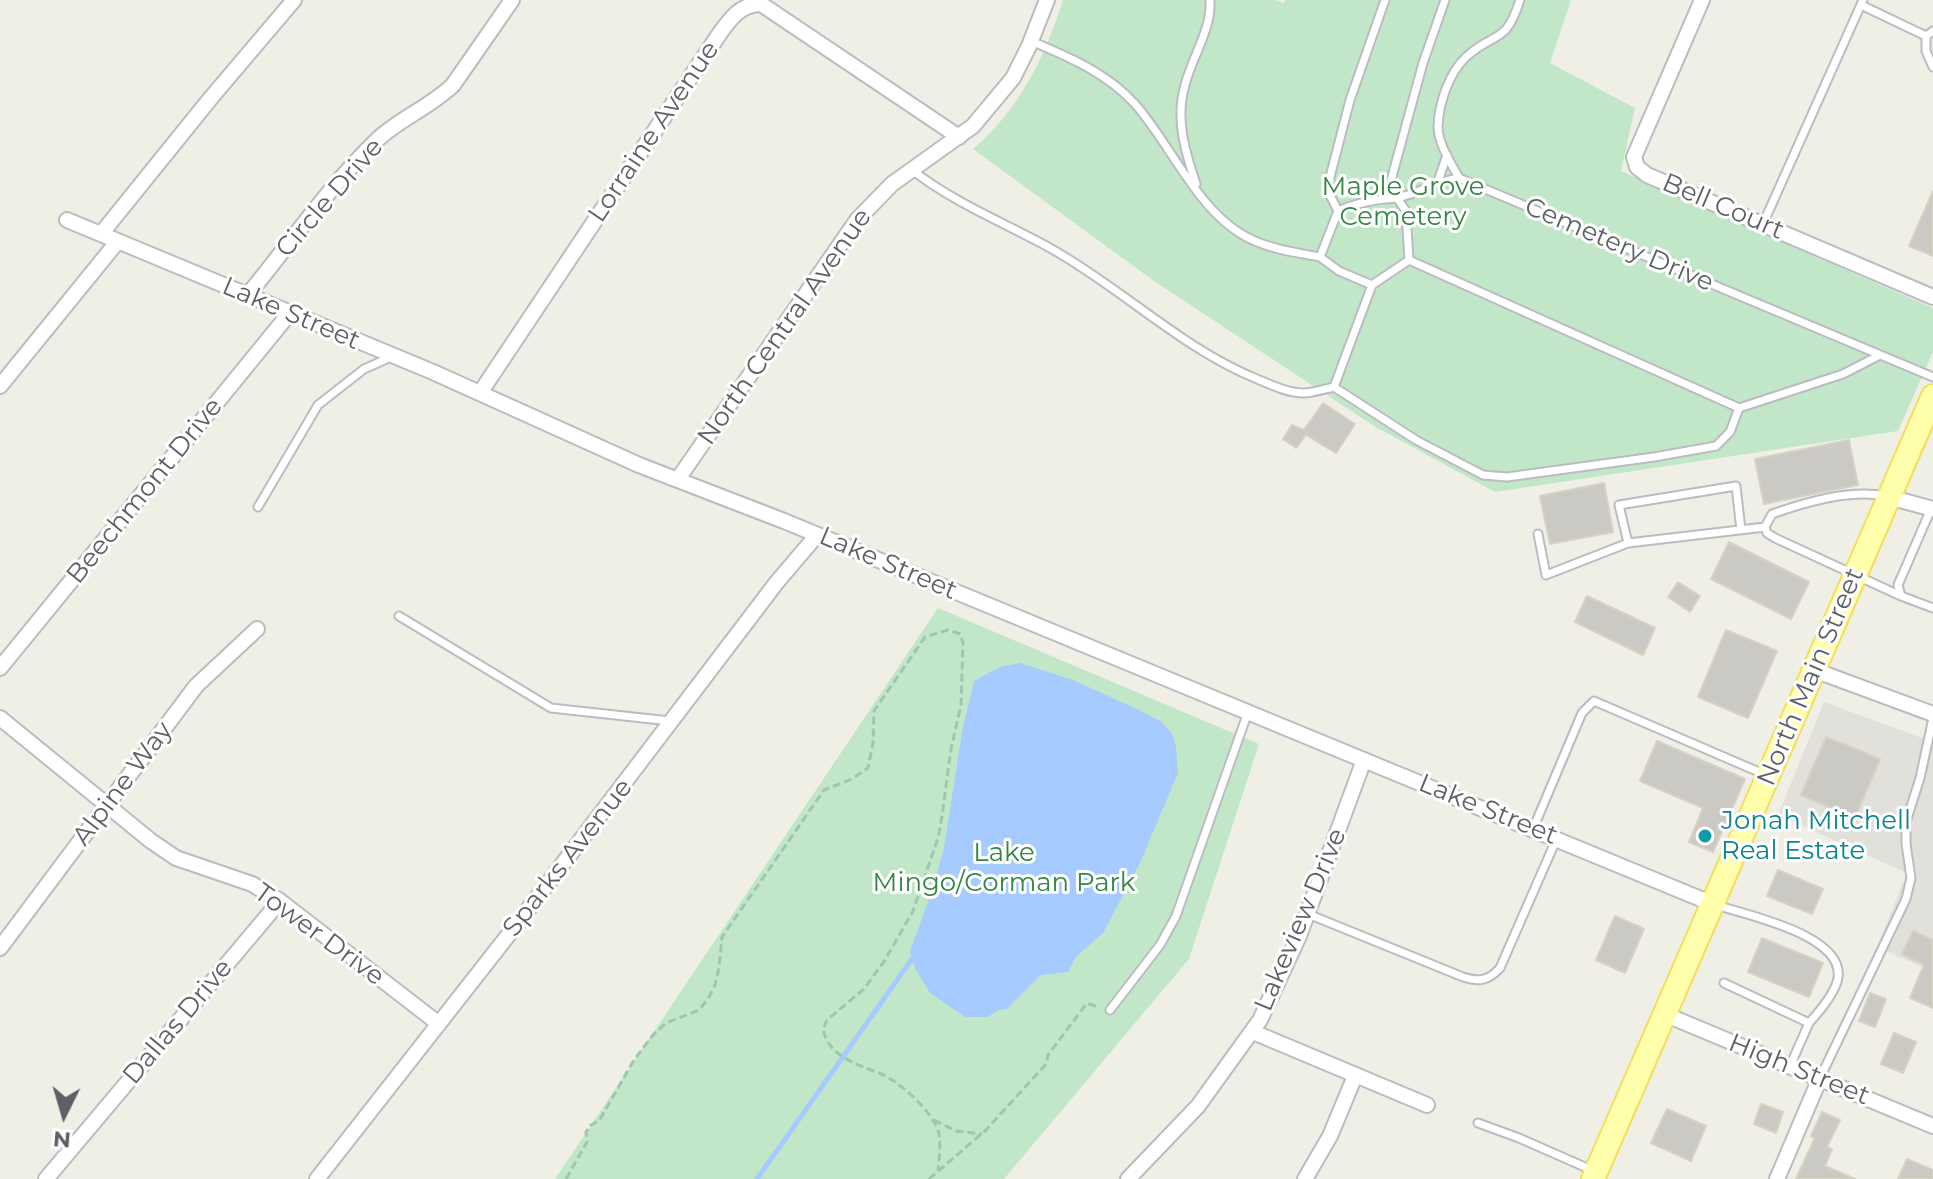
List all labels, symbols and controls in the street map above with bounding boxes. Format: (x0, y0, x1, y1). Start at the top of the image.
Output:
street label: Lorraine Avenue (582, 36, 726, 228)
street label: Circle Drive (270, 132, 390, 264)
street label: Bell Court (1657, 167, 1789, 247)
park label: Maple Grove Cemetery (1322, 171, 1484, 232)
street label: Cemetery Drive (1520, 191, 1718, 299)
street label: North Central Avenue (691, 203, 879, 451)
street label: Lake Street (217, 271, 365, 357)
street label: Beechmont Drive (61, 392, 229, 590)
street label: Lake Street (814, 521, 962, 607)
street label: North Main Street (1751, 564, 1871, 790)
street label: Alpine Way (66, 716, 180, 852)
street label: Lake Street (1414, 768, 1562, 852)
street label: Sparks Avenue (497, 773, 639, 943)
place label: Jonah Mitchell Real Estate (1721, 805, 1911, 866)
street label: Lakeview Drive (1248, 824, 1354, 1016)
marker: Jonah Mitchell Real Estate (1696, 827, 1714, 845)
park label: Lake Mingo/Corman Park (873, 837, 1135, 898)
street label: Tower Drive (248, 877, 390, 993)
street label: Dallas Drive (117, 953, 239, 1091)
street label: High Street (1724, 1028, 1874, 1112)
north arrow (24, 1075, 104, 1155)
text: N (52, 1125, 72, 1154)

